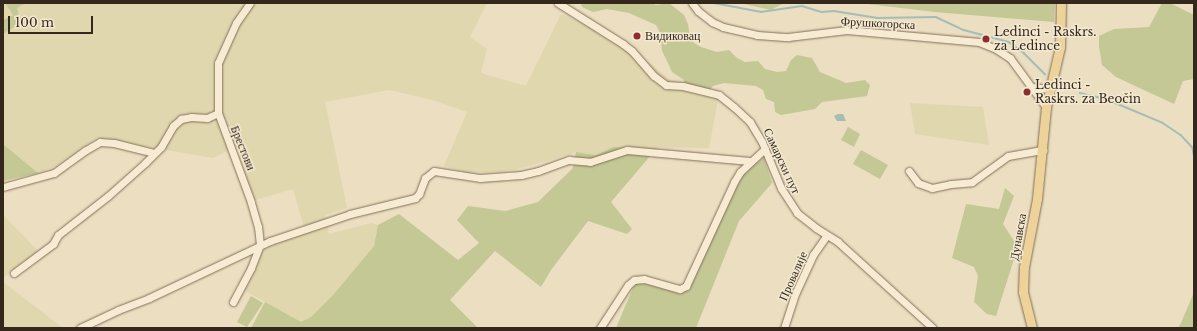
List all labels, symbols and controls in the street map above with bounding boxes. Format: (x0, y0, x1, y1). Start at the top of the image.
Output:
scale bar (10, 8, 95, 34)
street label: Фрушкогорска (840, 14, 916, 32)
text: 100 m (15, 15, 54, 30)
place label: Ledinci - Raskrs. za Ledince (994, 25, 1096, 53)
place label: Видиковац (645, 29, 700, 43)
marker: Видиковац (632, 31, 642, 41)
marker: Ledinci - Raskrs. za Ledince (981, 34, 991, 44)
place label: Ledinci - Raskrs. za Beočin (1035, 78, 1141, 106)
marker: Ledinci - Raskrs. za Beočin (1022, 87, 1032, 97)
street label: Брестови (228, 124, 258, 172)
street label: Самарски пут (761, 126, 803, 196)
street label: Дунавска (1007, 212, 1029, 262)
street label: Провалије (776, 249, 810, 303)

